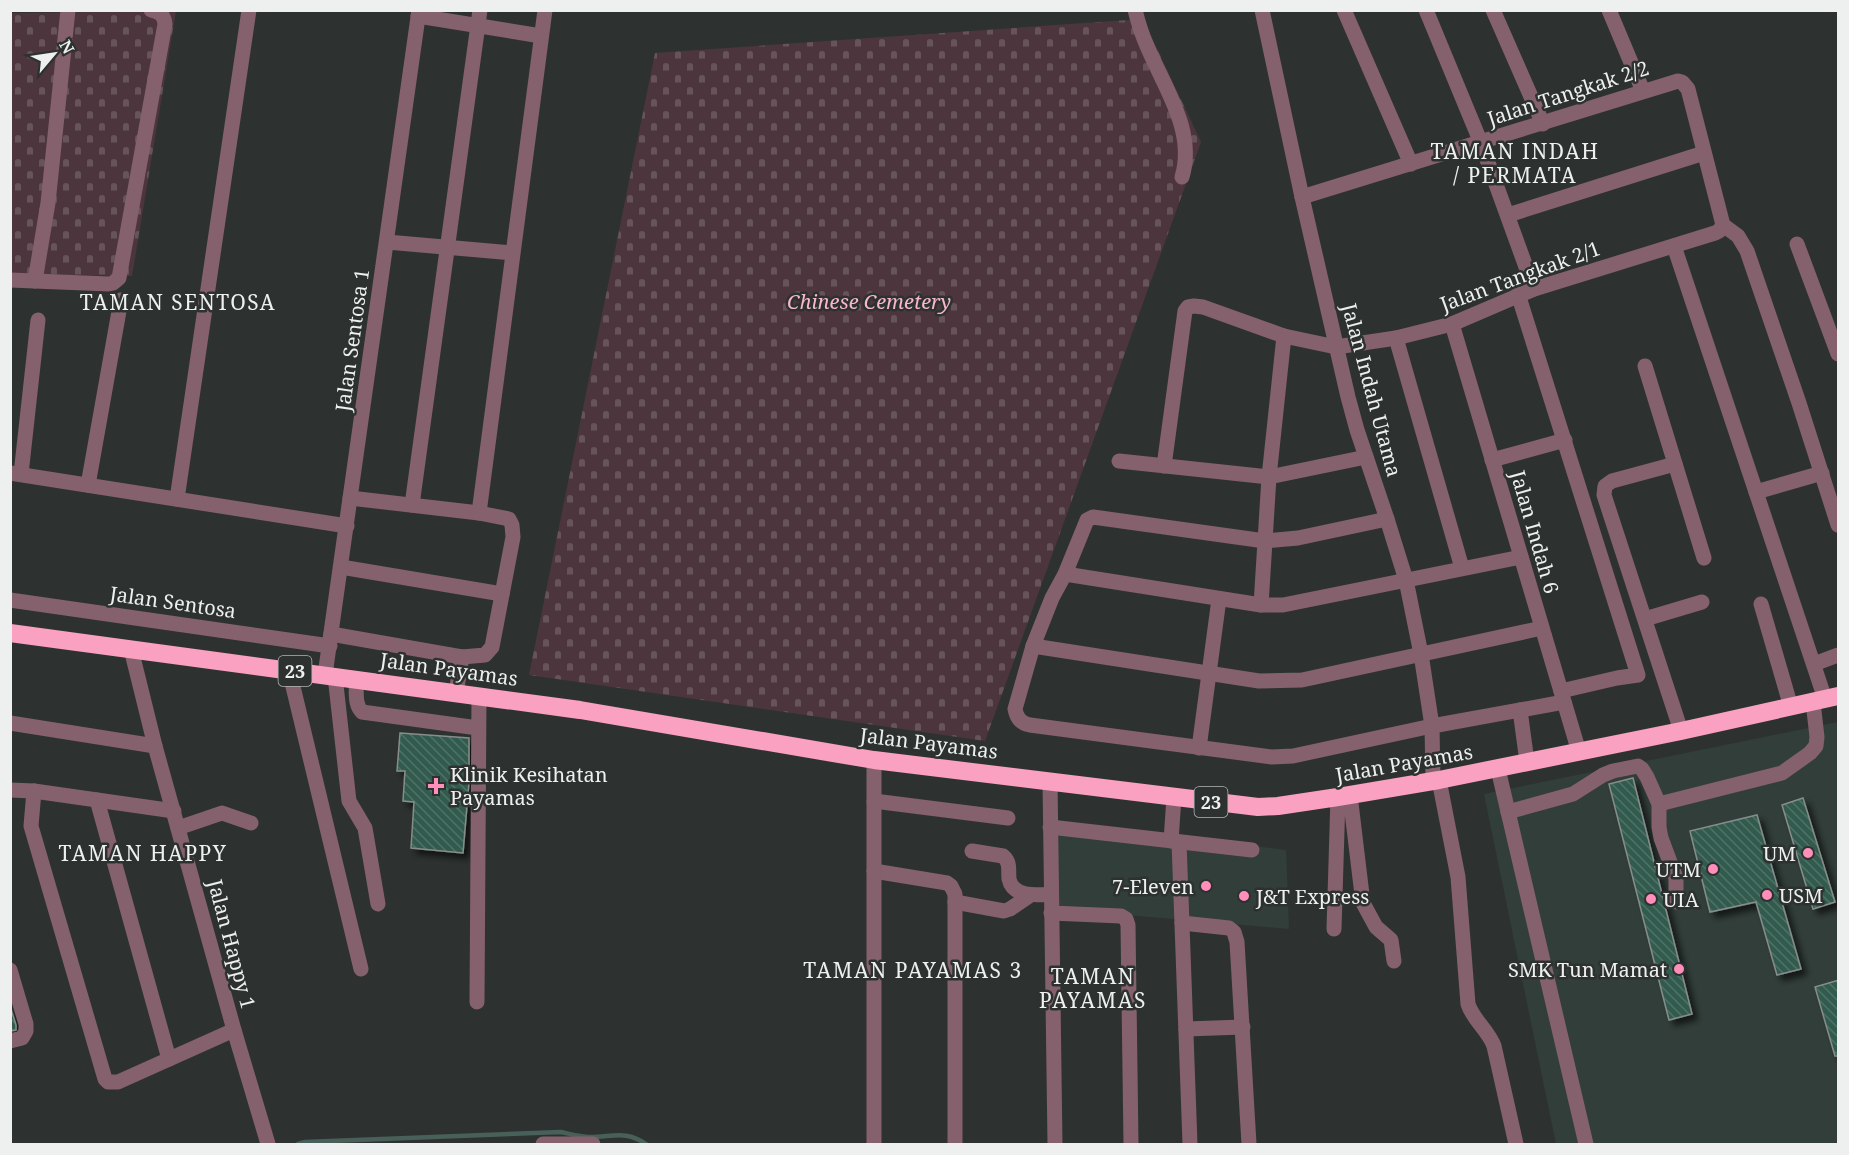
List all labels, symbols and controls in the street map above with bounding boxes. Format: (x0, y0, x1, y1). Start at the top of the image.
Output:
north arrow (24, 24, 84, 84)
text: N (54, 36, 80, 58)
street label: Jalan Tangkak 2/2 (1483, 54, 1652, 132)
district label: TAMAN INDAH / PERMATA (1431, 137, 1599, 189)
street label: Jalan Tangkak 2/1 (1435, 234, 1604, 318)
street label: Jalan Sentosa 1 (328, 267, 375, 414)
district label: TAMAN SENTOSA (80, 288, 276, 316)
park label: Chinese Cemetery (787, 288, 951, 315)
street label: Jalan Indah Utama (1336, 299, 1408, 480)
street label: Jalan Indah 6 (1504, 466, 1565, 597)
street label: Jalan Sentosa (107, 580, 238, 624)
street label: Jalan Payamas (377, 646, 520, 692)
road number: 23 (278, 656, 312, 686)
street label: Jalan Payamas (858, 721, 999, 765)
street label: Jalan Payamas (1332, 738, 1475, 789)
place label: Klinik Kesihatan Payamas (450, 761, 608, 811)
marker: Klinik Kesihatan Payamas (427, 777, 445, 795)
road number: 23 (1194, 787, 1228, 817)
district label: TAMAN HAPPY (59, 839, 227, 867)
place label: UM (1763, 840, 1796, 867)
marker: UM (1801, 846, 1815, 860)
place label: UTM (1656, 856, 1701, 883)
marker: UTM (1706, 862, 1720, 876)
place label: 7-Eleven (1112, 873, 1194, 900)
street label: Jalan Happy 1 (201, 875, 262, 1012)
marker: 7-Eleven (1199, 879, 1213, 893)
place label: USM (1779, 882, 1823, 909)
place label: J&T Express (1255, 883, 1369, 910)
place label: UIA (1663, 886, 1700, 913)
marker: USM (1760, 888, 1774, 902)
marker: J&T Express (1237, 889, 1251, 903)
marker: UIA (1644, 892, 1658, 906)
district label: TAMAN PAYAMAS 3 (803, 956, 1023, 984)
place label: SMK Tun Mamat (1508, 956, 1667, 983)
district label: TAMAN PAYAMAS (1039, 962, 1147, 1014)
marker: SMK Tun Mamat (1672, 962, 1686, 976)

